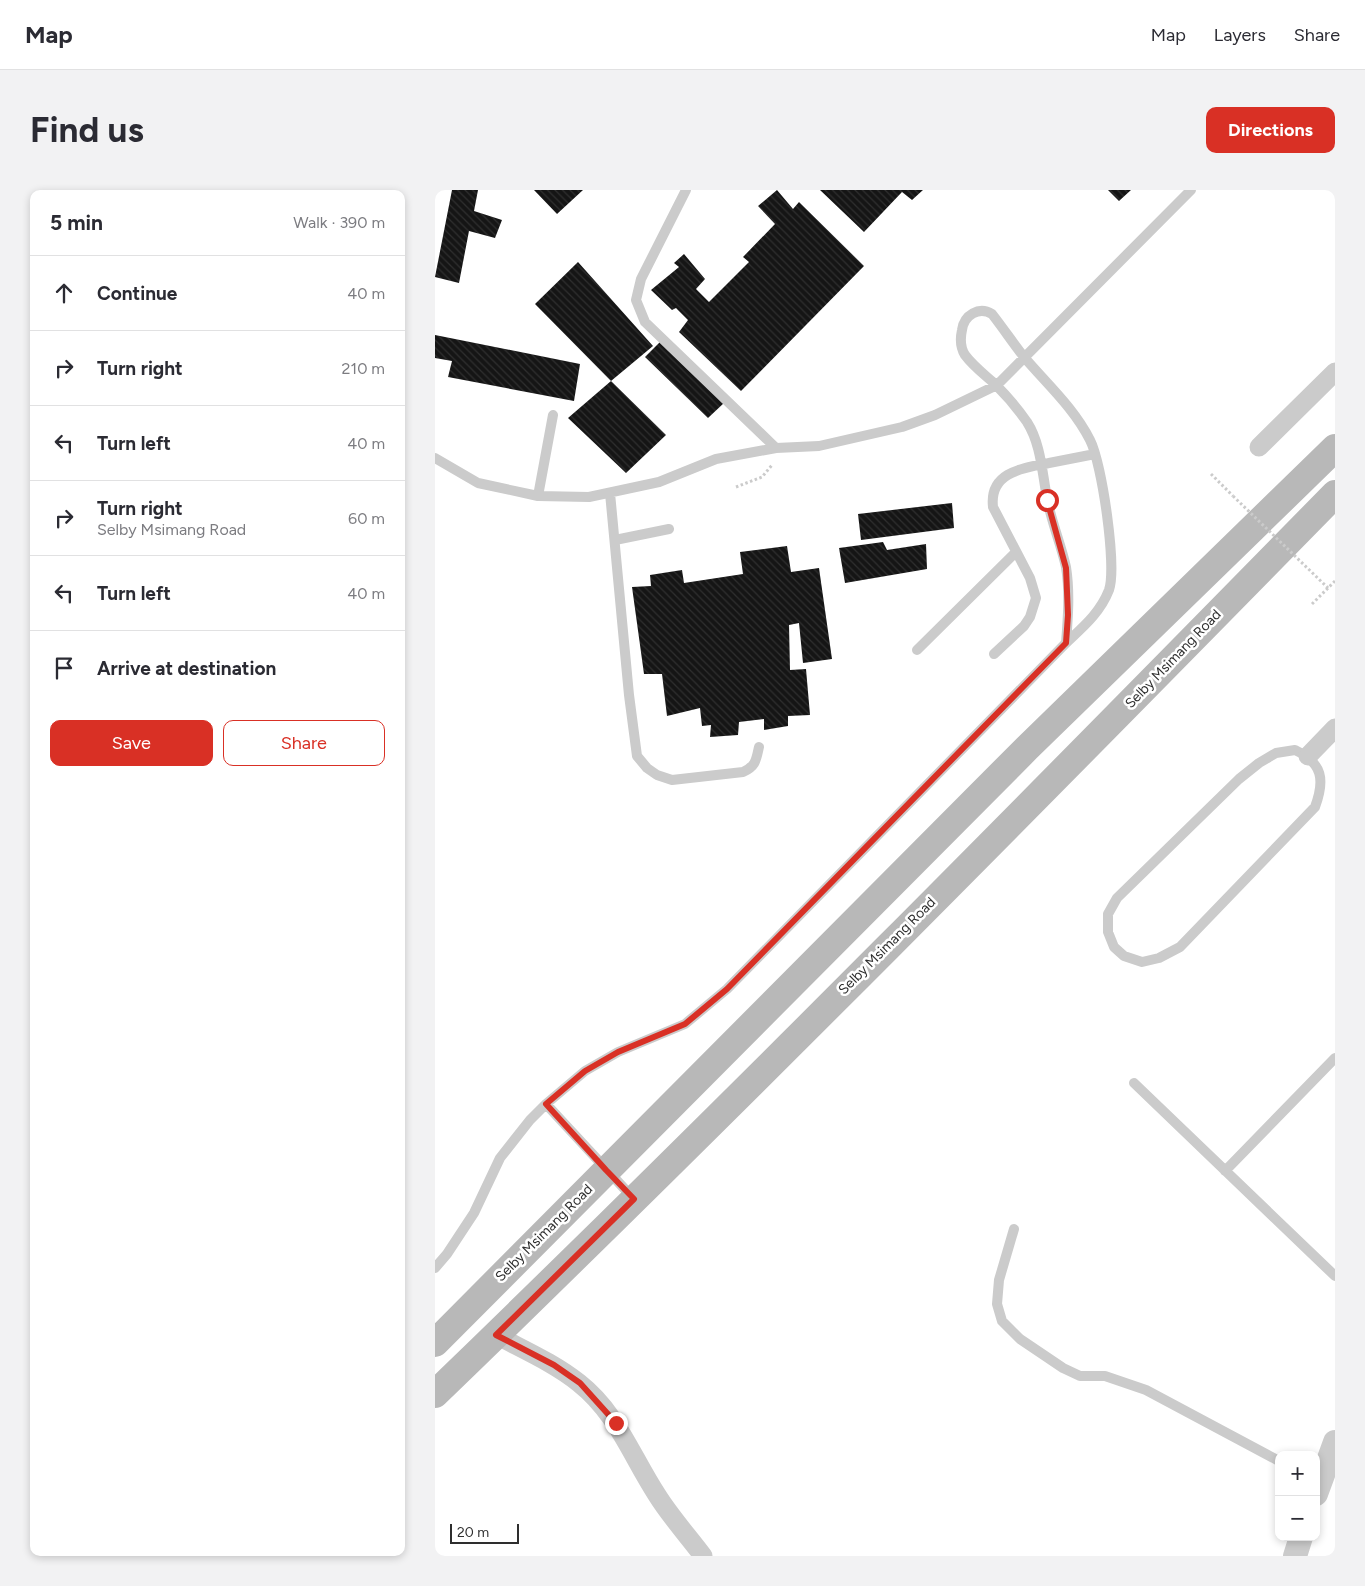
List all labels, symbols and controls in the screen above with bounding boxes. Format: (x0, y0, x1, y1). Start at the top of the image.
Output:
text: Map (25, 20, 73, 49)
text: Map (1151, 24, 1186, 46)
text: Layers (1214, 24, 1266, 46)
text: Share (1294, 24, 1340, 46)
button: Directions (1206, 107, 1335, 153)
text: Find us (30, 109, 144, 151)
text: 5 min (50, 210, 103, 235)
text: Walk · 390 m (293, 213, 385, 232)
icon: ahead (50, 279, 78, 307)
text: Continue (97, 282, 177, 305)
text: 40 m (347, 284, 385, 303)
icon: right (50, 354, 78, 382)
text: Turn right (97, 357, 183, 380)
text: 210 m (342, 359, 385, 378)
icon: left (50, 429, 78, 457)
text: Turn left (97, 432, 171, 455)
text: 40 m (347, 434, 385, 453)
route start (1036, 489, 1059, 512)
text: Turn right (97, 497, 183, 520)
icon: right (50, 504, 78, 532)
text: 60 m (348, 509, 385, 528)
text: Selby Msimang Road (97, 520, 246, 539)
icon: left (50, 579, 78, 607)
text: Turn left (97, 582, 171, 605)
text: 40 m (347, 584, 385, 603)
street label: Selby Msimang Road (1122, 606, 1224, 712)
icon: arrive (50, 654, 78, 682)
text: Arrive at destination (97, 657, 276, 680)
button: Save (50, 720, 213, 766)
button: Share (223, 720, 385, 766)
street label: Selby Msimang Road (835, 894, 939, 998)
street label: Selby Msimang Road (492, 1181, 596, 1285)
route end (605, 1412, 628, 1435)
map controls (1275, 1451, 1320, 1541)
button: + (1275, 1451, 1320, 1496)
button: − (1275, 1496, 1320, 1541)
scale bar (450, 1521, 519, 1544)
text: 20 m (457, 1524, 489, 1541)

